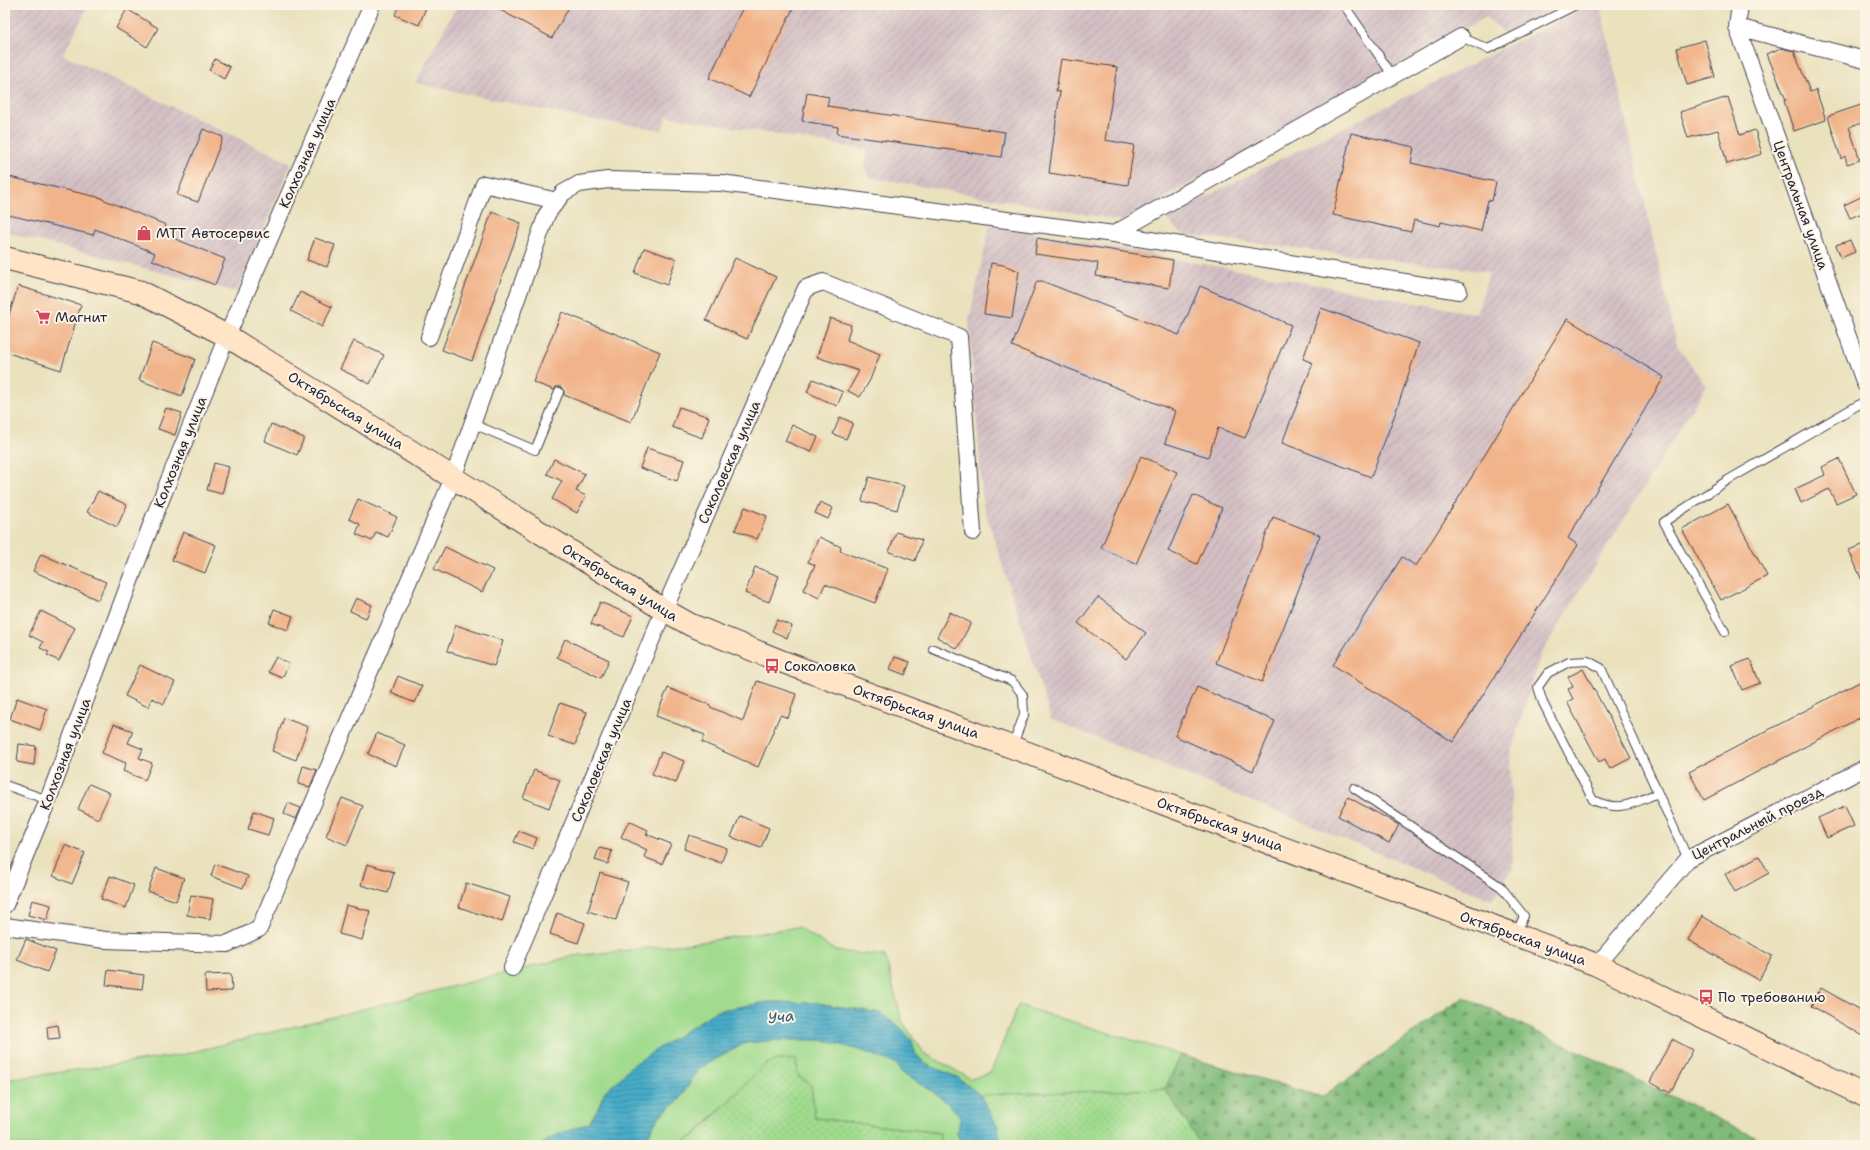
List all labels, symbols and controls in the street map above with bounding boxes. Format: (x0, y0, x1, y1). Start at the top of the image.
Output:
street label: Колхозная улица (275, 95, 339, 211)
street label: Центральная улица (1769, 138, 1833, 272)
shop icon: МТТ Автосервис (135, 224, 153, 242)
place label: МТТ Автосервис (156, 224, 270, 242)
supermarket icon: Магнит (34, 308, 52, 326)
place label: Магнит (55, 308, 108, 326)
street label: Октябрьская улица (285, 367, 408, 453)
street label: Колхозная улица (149, 393, 211, 510)
street label: Соколовская улица (694, 397, 764, 527)
street label: Октябрьская улица (559, 539, 682, 625)
bus stop icon: Соколовка (763, 657, 781, 675)
place label: Соколовка (784, 657, 856, 675)
street label: Октябрьская улица (850, 680, 982, 742)
street label: Колхозная улица (35, 695, 95, 813)
street label: Соколовская улица (567, 695, 635, 825)
street label: Центральный проезд (1688, 782, 1826, 864)
street label: Октябрьская улица (1154, 793, 1286, 855)
street label: Октябрьская улица (1457, 907, 1589, 969)
bus stop icon: По требованию (1697, 988, 1715, 1006)
place label: По требованию (1718, 988, 1826, 1006)
water label: Уча (767, 1005, 795, 1029)

